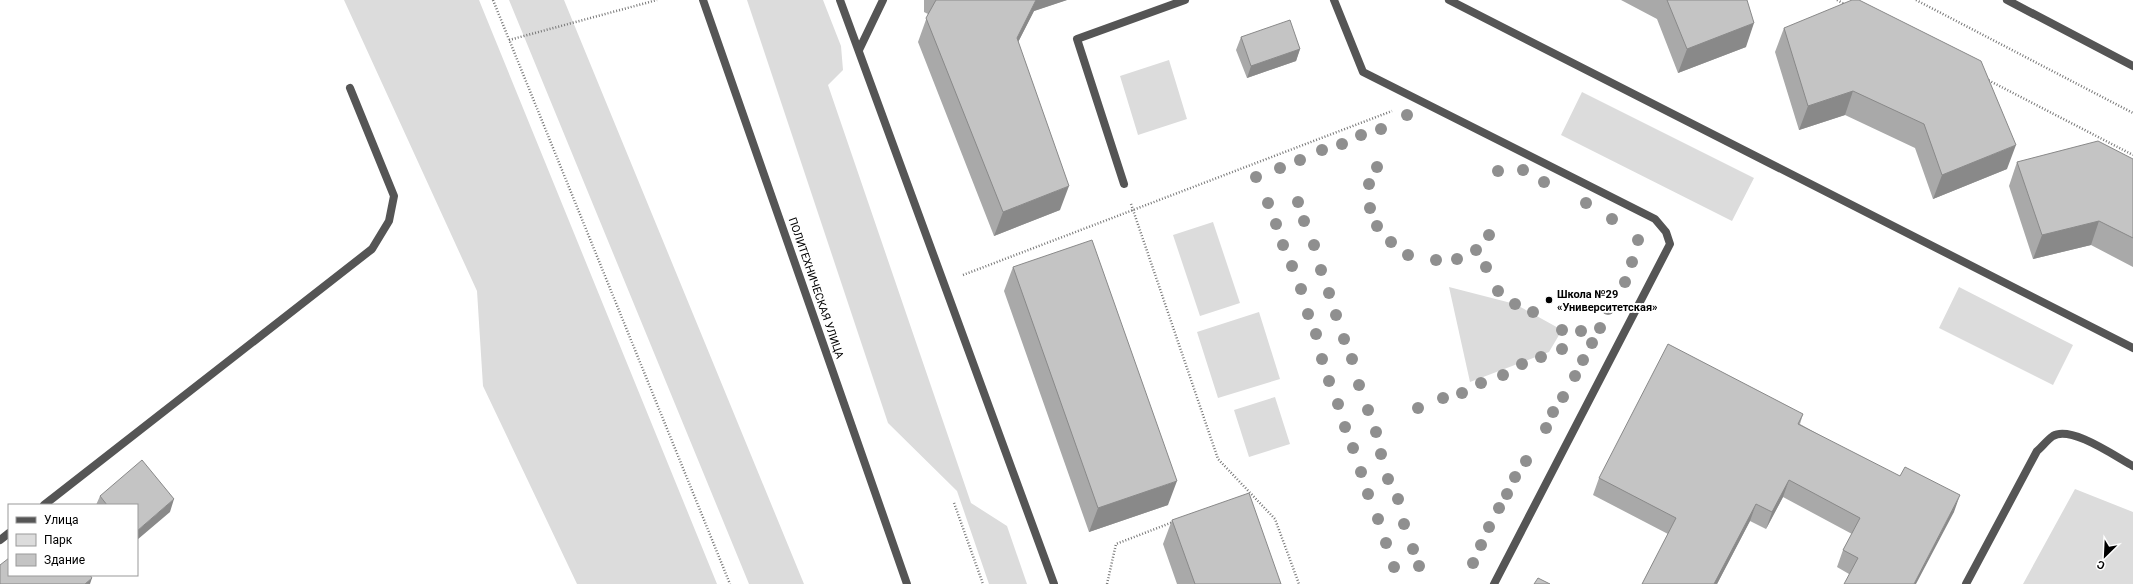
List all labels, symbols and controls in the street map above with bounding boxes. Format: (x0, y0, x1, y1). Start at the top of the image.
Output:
street label: ПОЛИТЕХНИЧЕСКАЯ УЛИЦА (786, 216, 847, 361)
place label: Школа №29 «Университетская» (1557, 288, 1658, 314)
marker: Школа №29 «Университетская» (1544, 295, 1554, 305)
legend (8, 504, 138, 576)
text: Улица (44, 513, 79, 527)
text: Парк (44, 533, 73, 547)
north arrow (2085, 536, 2125, 576)
text: Здание (44, 553, 85, 567)
text: С (2095, 557, 2107, 572)

